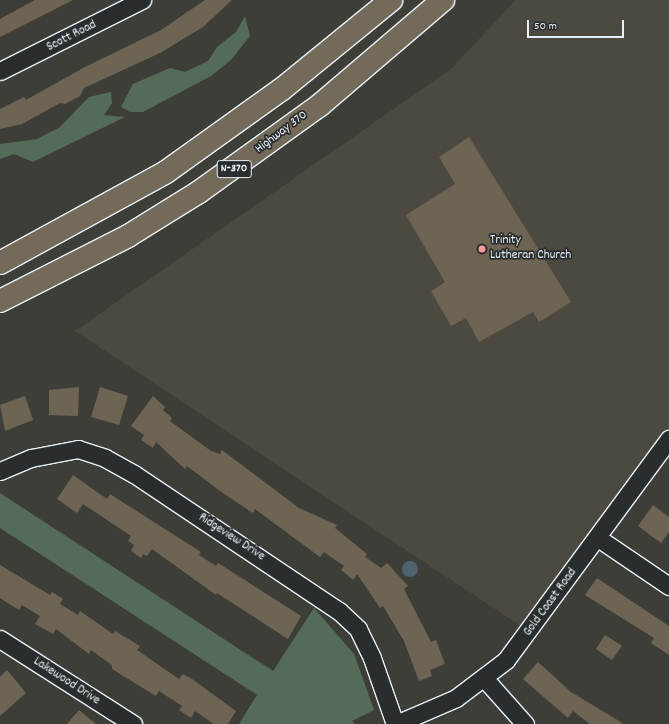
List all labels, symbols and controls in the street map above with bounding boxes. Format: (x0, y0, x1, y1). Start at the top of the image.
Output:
scale bar (529, 12, 626, 38)
street label: Scott Road (45, 18, 99, 56)
text: 50 m (534, 18, 557, 35)
street label: Highway 370 (253, 108, 311, 158)
road number: N-370 (216, 159, 252, 179)
place label: Trinity Lutheran Church (490, 234, 571, 265)
marker: Trinity Lutheran Church (477, 244, 487, 254)
street label: Ridgeview Drive (195, 511, 267, 565)
street label: Gold Coast Road (521, 566, 581, 640)
street label: Lakewood Drive (30, 655, 102, 709)

